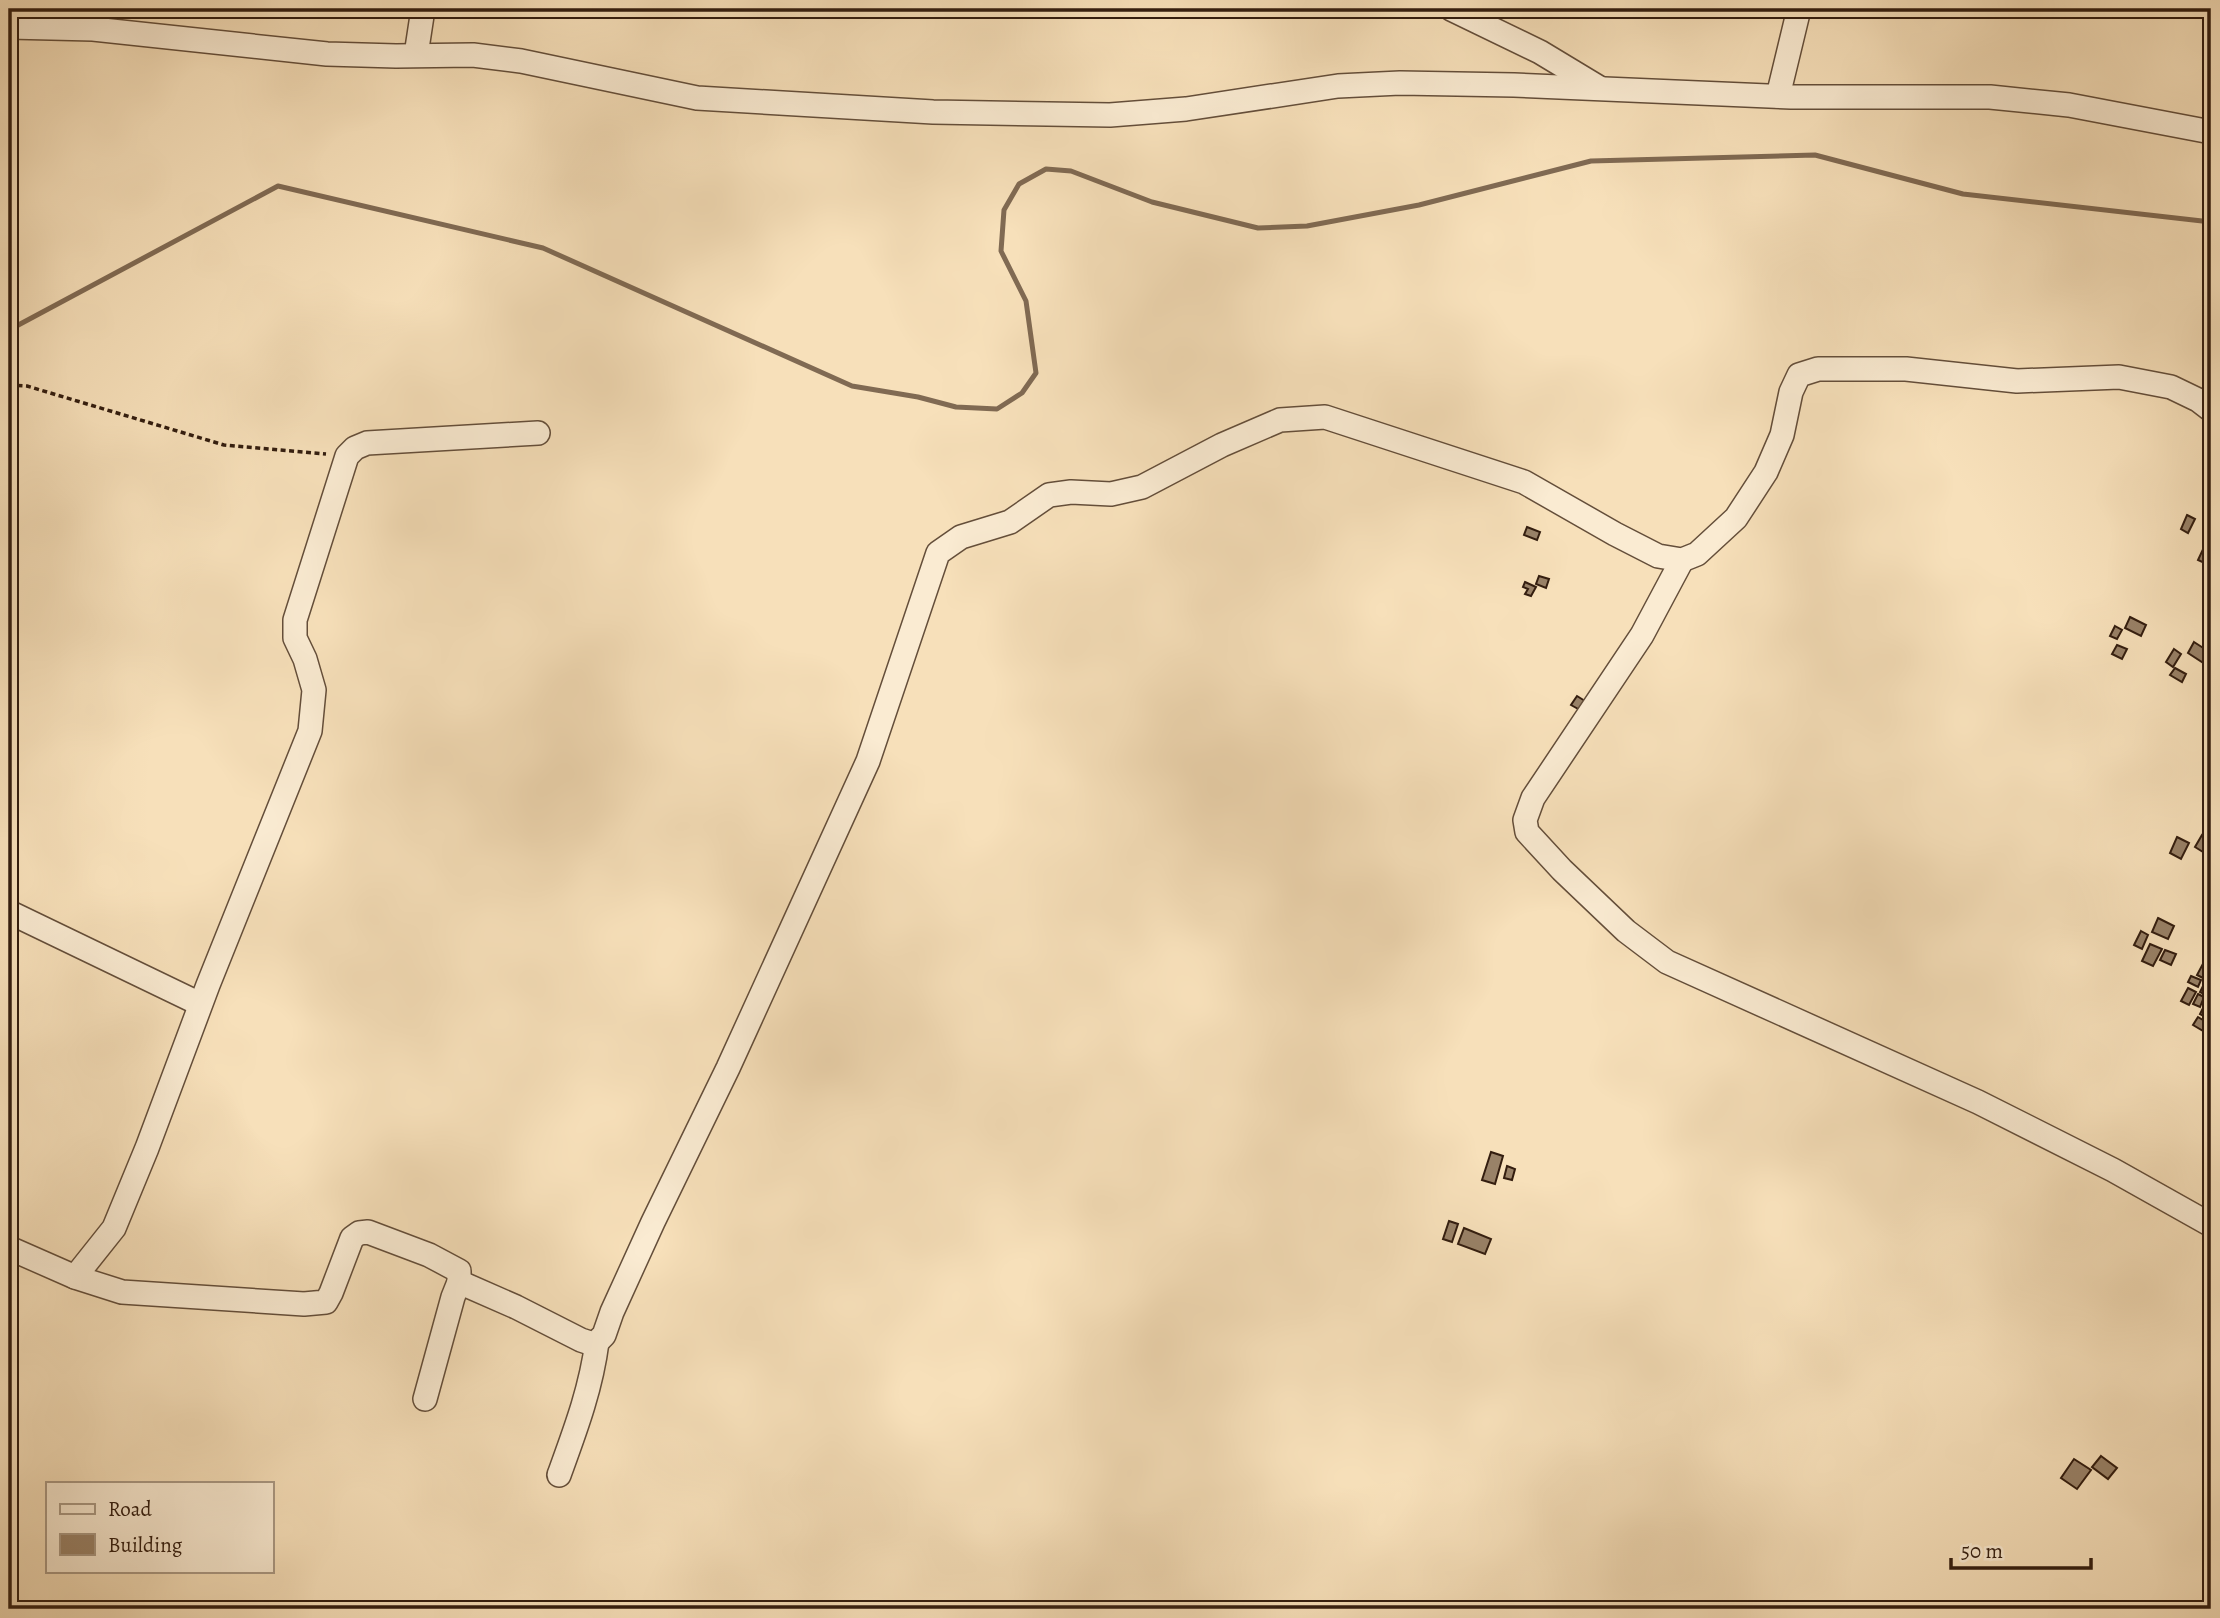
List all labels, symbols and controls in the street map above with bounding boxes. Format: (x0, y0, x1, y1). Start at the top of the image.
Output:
legend (46, 1482, 273, 1572)
text: Road (108, 1495, 152, 1523)
scale bar (1951, 1527, 2090, 1571)
text: Building (108, 1531, 183, 1559)
text: 50 m (1961, 1537, 2003, 1565)

